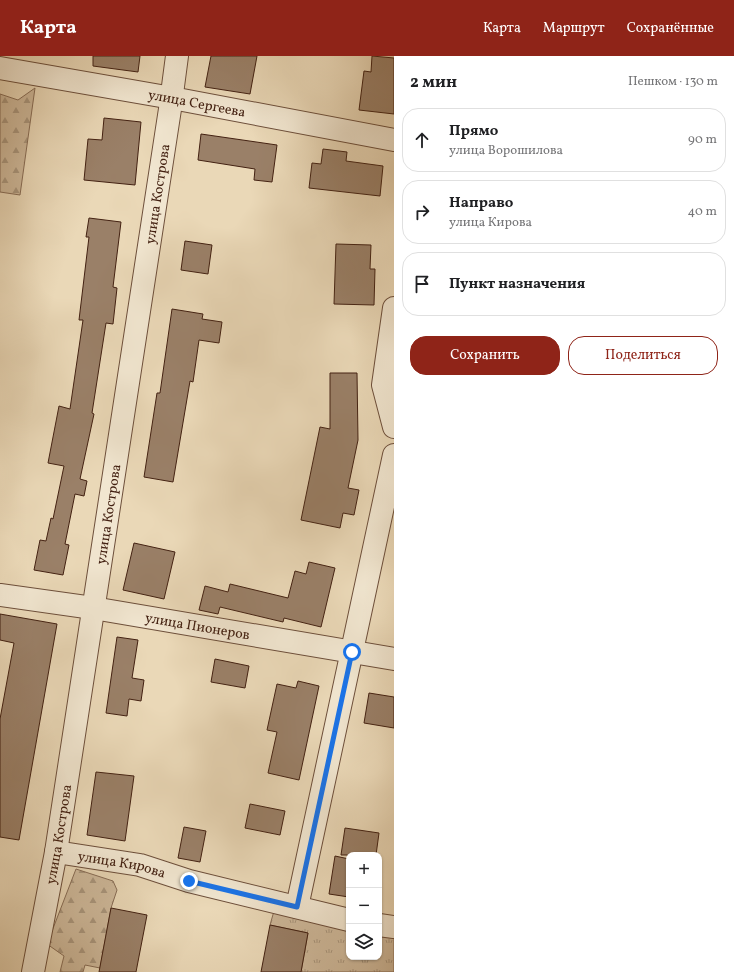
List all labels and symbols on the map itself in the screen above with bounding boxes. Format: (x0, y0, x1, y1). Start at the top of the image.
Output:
street label: улица Сергеева (146, 86, 247, 123)
street label: улица Кострова (141, 143, 176, 246)
street label: улица Кострова (92, 463, 126, 566)
street label: улица Пионеров (144, 609, 251, 645)
route start (343, 643, 361, 661)
street label: улица Кострова (42, 783, 77, 886)
street label: улица Кирова (76, 848, 168, 884)
route end (180, 872, 198, 890)

